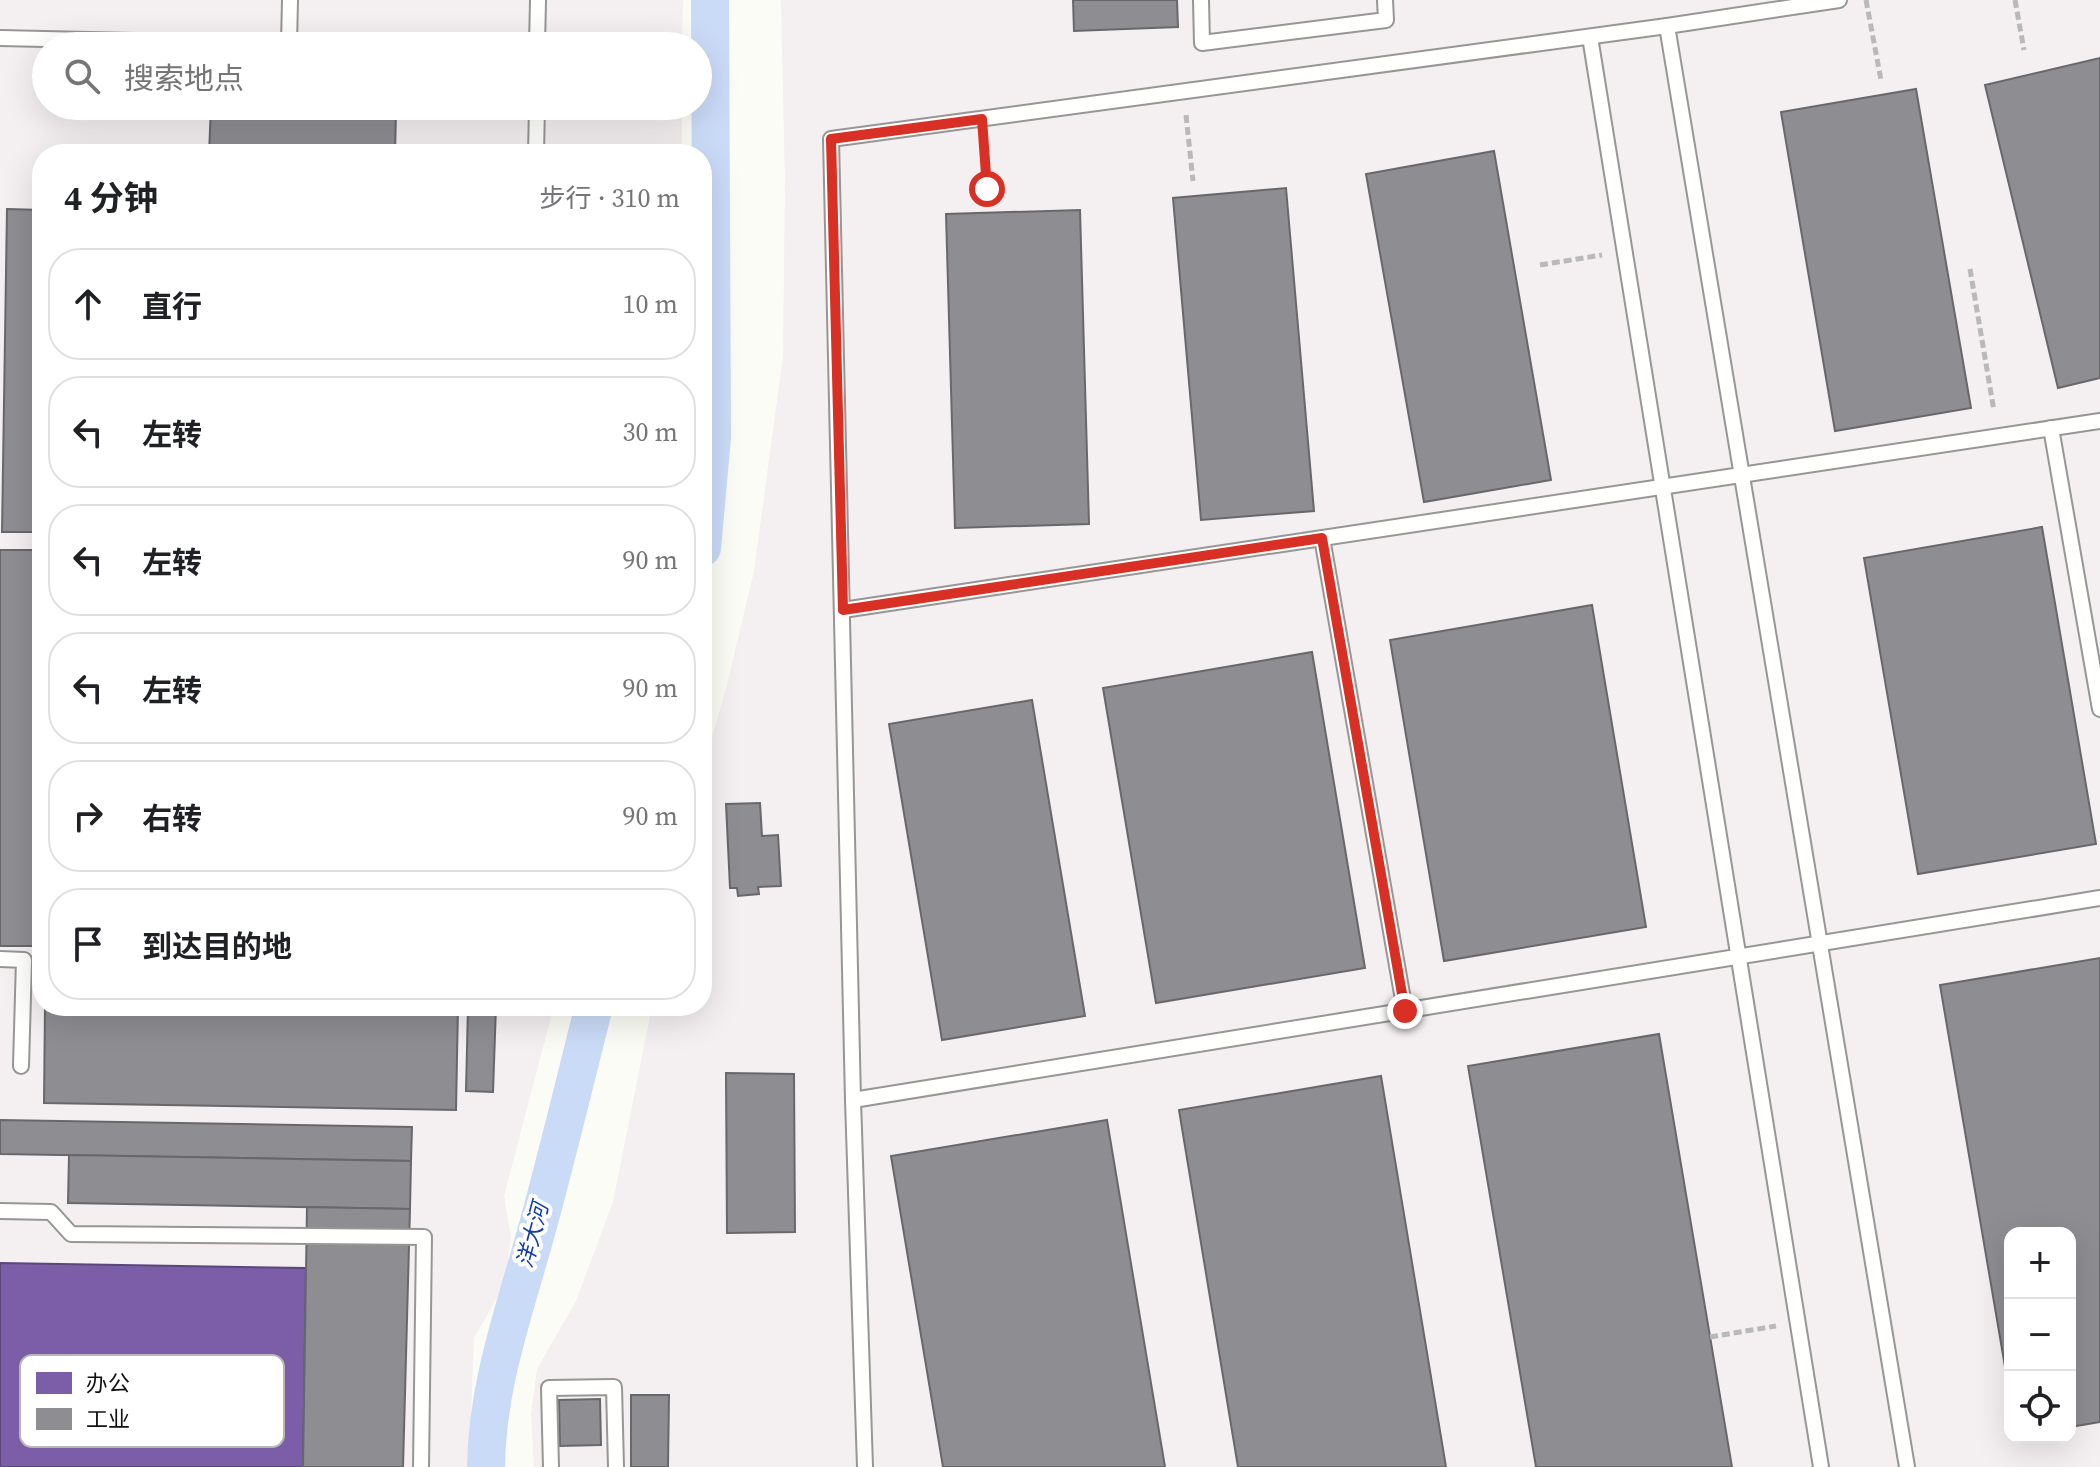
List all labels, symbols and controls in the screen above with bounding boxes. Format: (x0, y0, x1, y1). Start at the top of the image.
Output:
search box (32, 32, 712, 120)
icon: search (60, 54, 104, 98)
text: 搜索地点 (124, 58, 244, 99)
route start (969, 171, 1005, 207)
text: 4 分钟 (64, 175, 158, 221)
text: 步行 · 310 m (540, 180, 680, 216)
icon: ahead (66, 282, 110, 326)
text: 直行 (142, 286, 202, 327)
text: 10 m (623, 286, 678, 322)
icon: left (66, 410, 110, 454)
text: 左转 (142, 414, 202, 455)
text: 30 m (623, 414, 678, 450)
icon: left (66, 538, 110, 582)
text: 左转 (142, 542, 202, 583)
text: 90 m (623, 542, 678, 578)
icon: left (66, 666, 110, 710)
text: 左转 (142, 670, 202, 711)
text: 90 m (623, 670, 678, 706)
icon: right (66, 794, 110, 838)
text: 右转 (142, 798, 202, 839)
text: 90 m (623, 798, 678, 834)
icon: arrive (66, 922, 110, 966)
text: 到达目的地 (142, 926, 292, 967)
route end (1387, 993, 1423, 1029)
water label: 洋大河 (509, 1195, 556, 1271)
map controls (2004, 1227, 2076, 1443)
button: + (2004, 1227, 2076, 1299)
button: − (2004, 1299, 2076, 1371)
legend (20, 1355, 284, 1447)
text: 办公 (86, 1368, 130, 1398)
button: locate (2004, 1371, 2076, 1443)
text: 工业 (86, 1404, 130, 1434)

